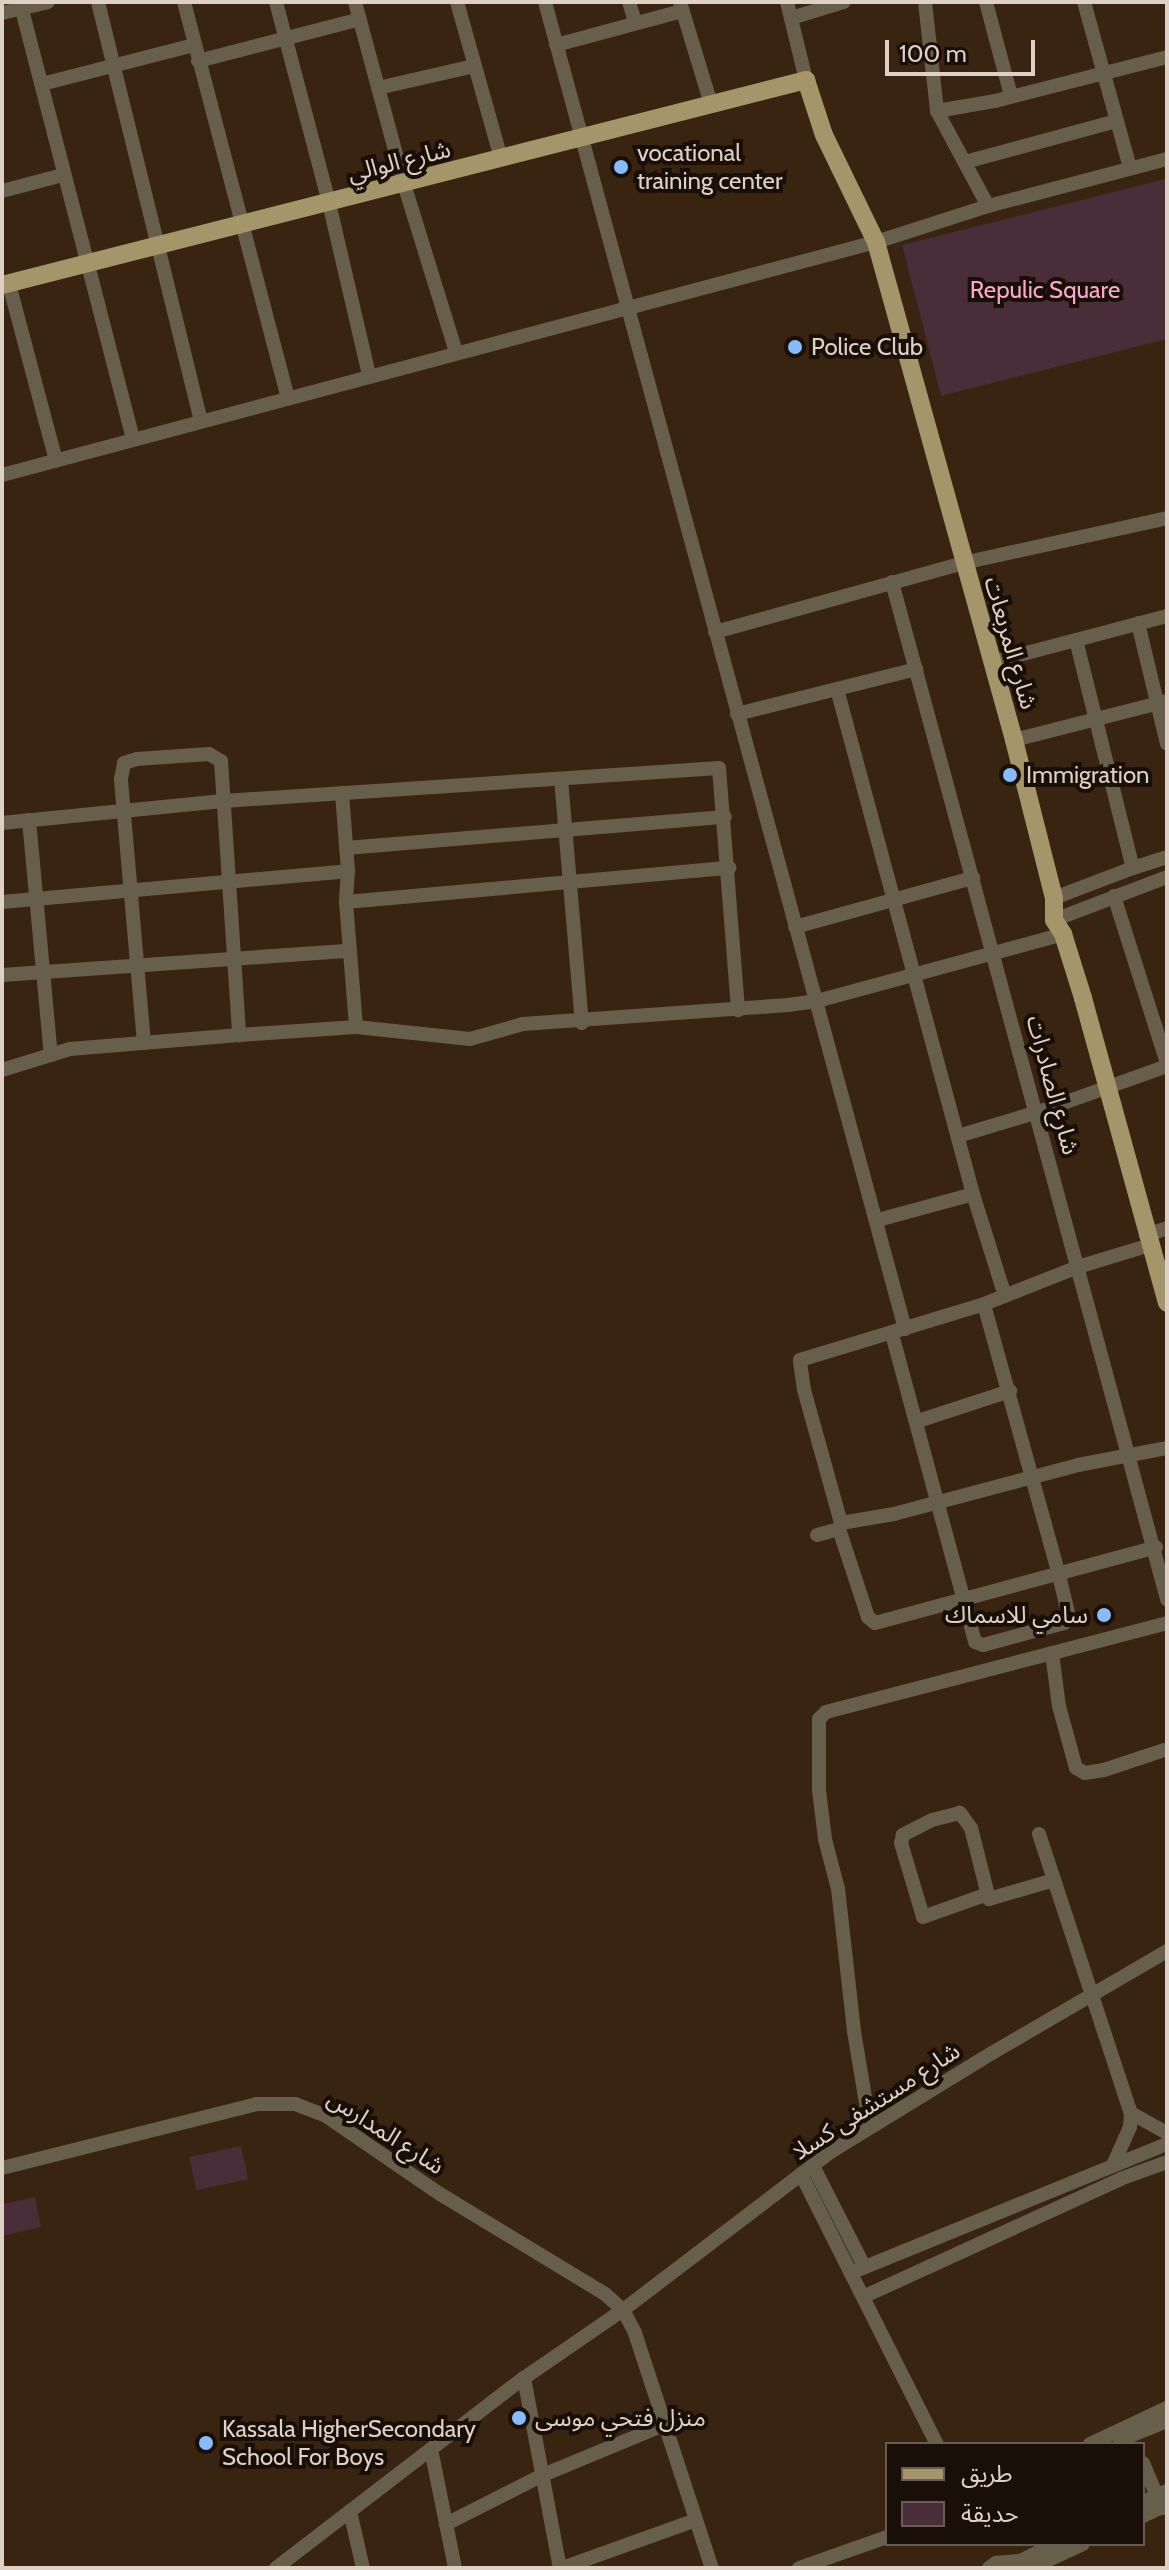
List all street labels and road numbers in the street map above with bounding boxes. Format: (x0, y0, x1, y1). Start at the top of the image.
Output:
street label: شارع الوالي (345, 134, 453, 188)
street label: شارع المربعات (978, 573, 1044, 713)
street label: شارع الصادرات (1021, 1012, 1085, 1158)
street label: شارع مستشفى كسلا (787, 2036, 965, 2166)
street label: شارع المدارس (322, 2084, 450, 2180)

